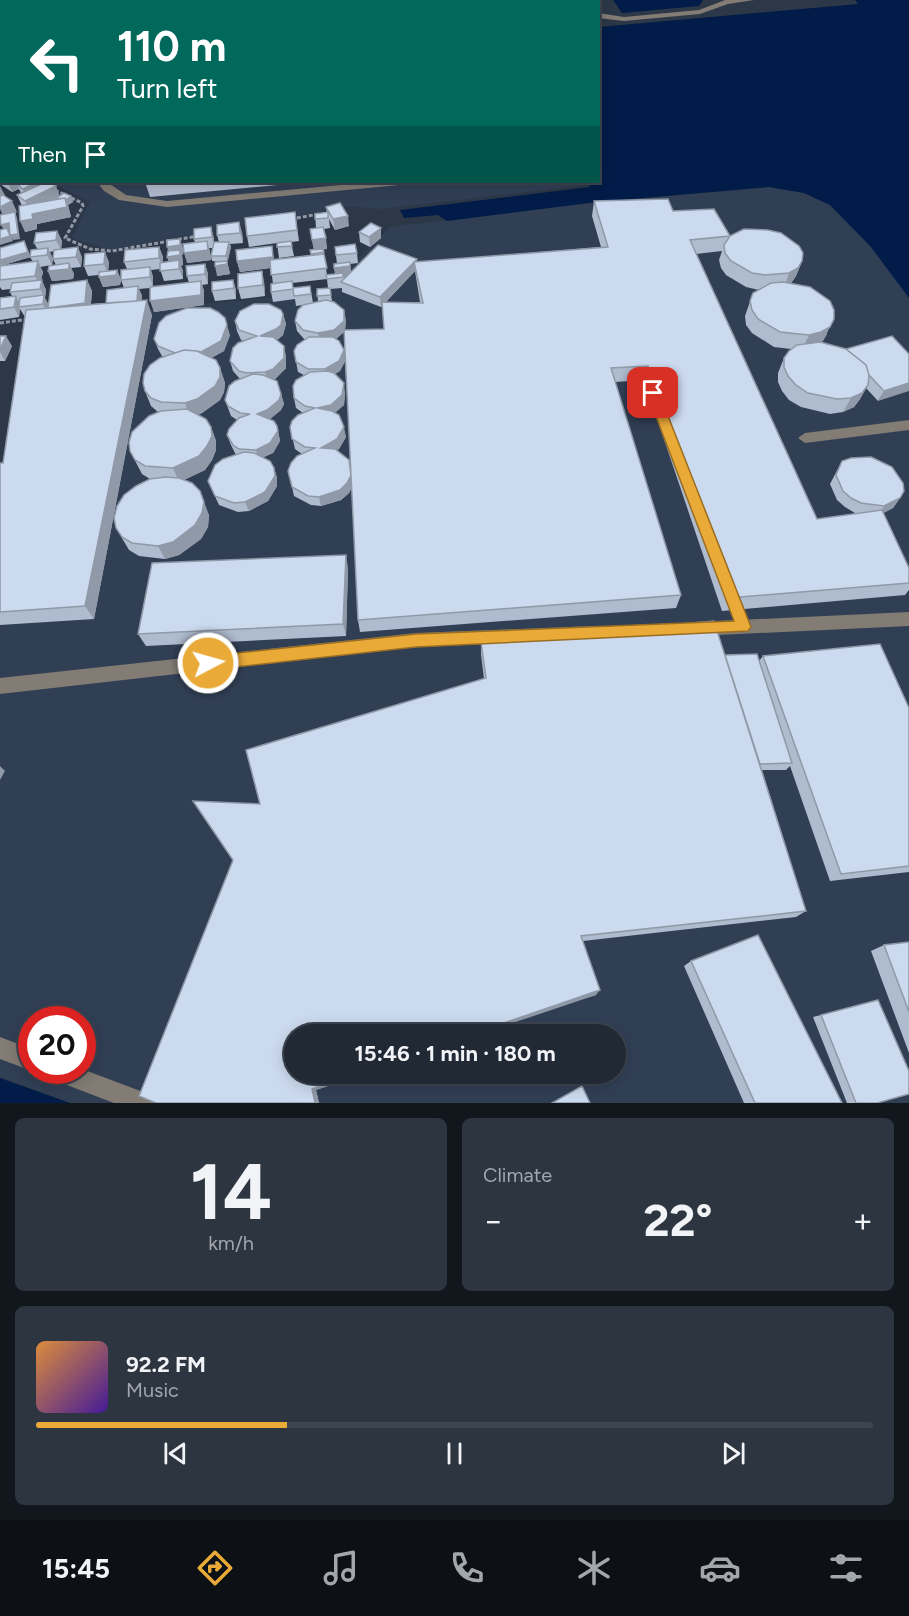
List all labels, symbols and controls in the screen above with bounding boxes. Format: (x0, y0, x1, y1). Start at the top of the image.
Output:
text: 110 m (117, 21, 226, 72)
icon: left (18, 24, 96, 102)
text: Turn left (117, 72, 217, 105)
icon: arrive (79, 138, 112, 171)
text: Then (18, 141, 67, 168)
pin (627, 367, 678, 418)
icon: arrive (636, 376, 669, 409)
position arrow (176, 631, 240, 695)
speed limit sign: 20 (18, 1006, 96, 1084)
text: 15:46 · 1 min · 180 m (354, 1040, 556, 1067)
text: 14 (190, 1145, 272, 1239)
text: Climate (483, 1163, 552, 1187)
text: 22° (643, 1193, 713, 1247)
text: − (483, 1201, 504, 1240)
text: + (852, 1201, 873, 1240)
text: km/h (208, 1231, 254, 1255)
text: 92.2 FM (126, 1351, 206, 1378)
text: Music (126, 1378, 179, 1402)
icon: previous (159, 1437, 192, 1470)
icon: pause (438, 1437, 471, 1470)
icon: next (717, 1437, 750, 1470)
icon: directions (194, 1547, 236, 1589)
icon: music (320, 1547, 362, 1589)
icon: phone (446, 1547, 488, 1589)
icon: climate (573, 1547, 615, 1589)
icon: car (699, 1547, 741, 1589)
icon: filters (825, 1547, 867, 1589)
text: 15:45 (42, 1552, 110, 1585)

